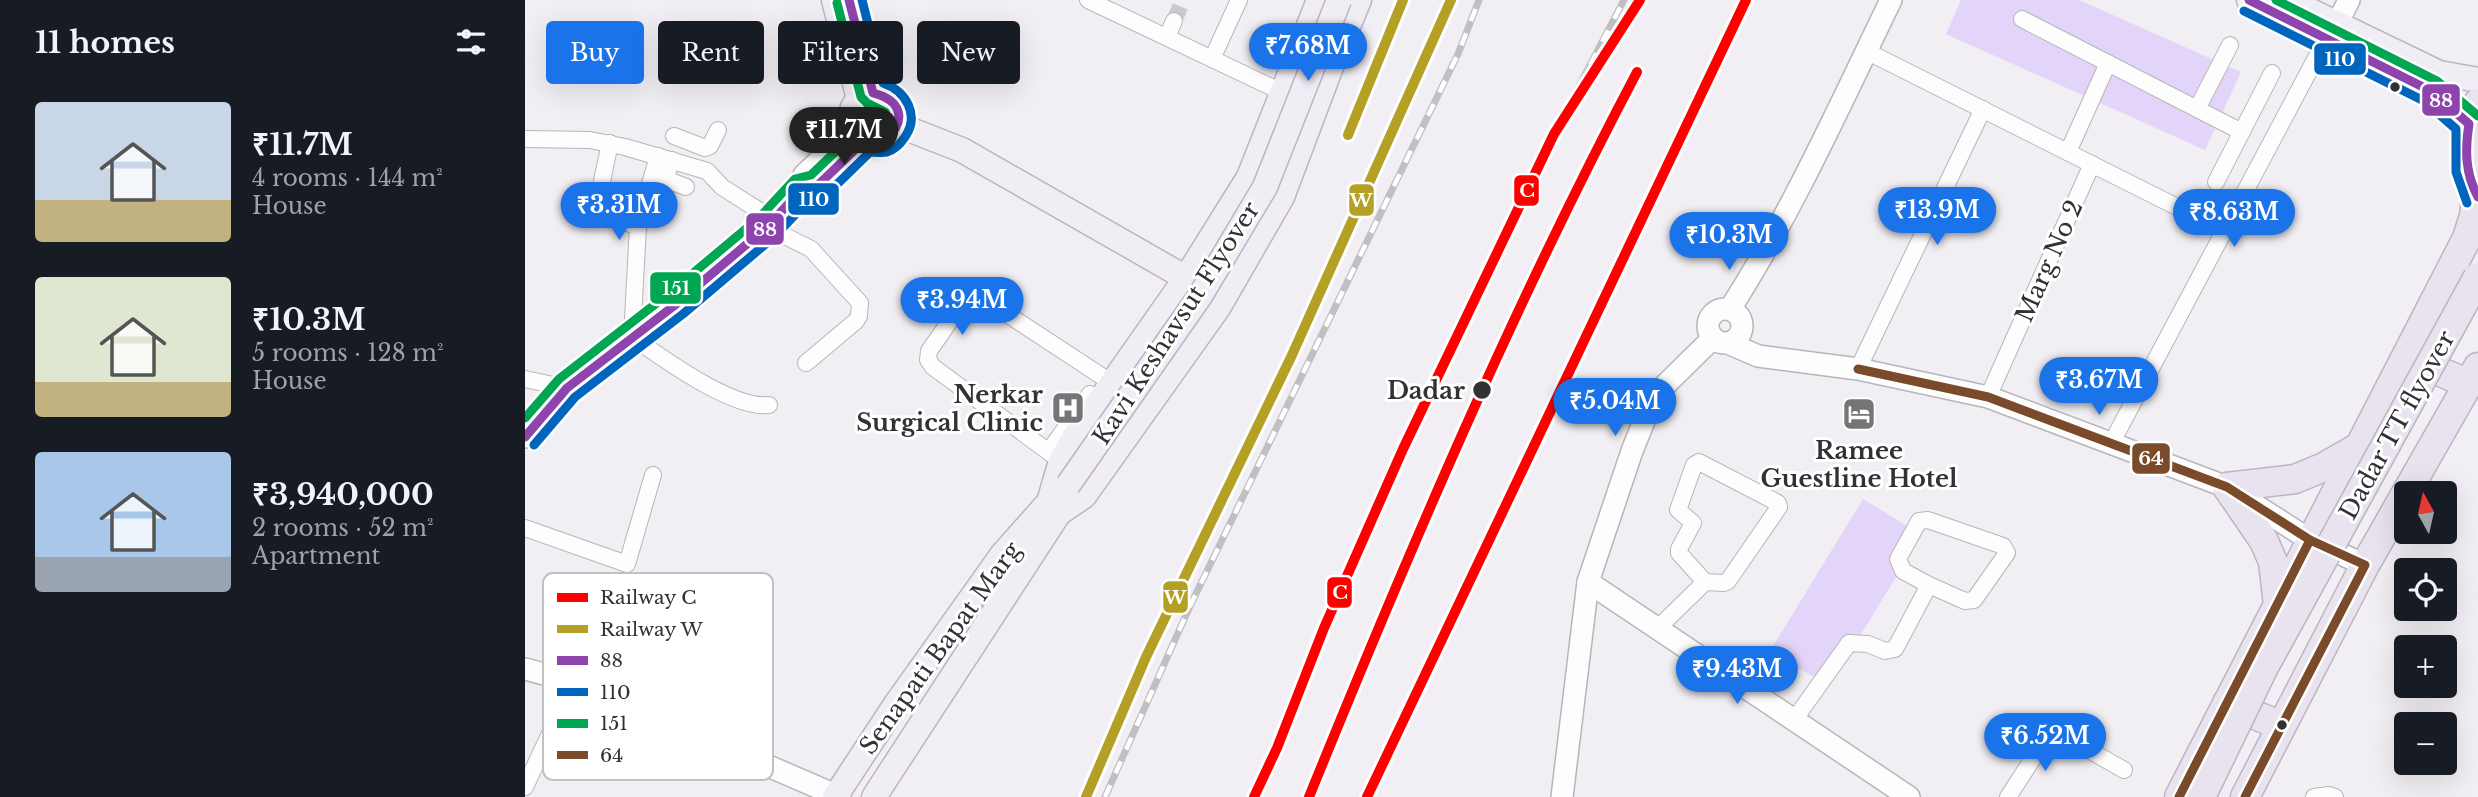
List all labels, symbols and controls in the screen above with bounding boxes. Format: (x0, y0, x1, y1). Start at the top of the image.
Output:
chip: Buy (546, 21, 644, 84)
chip: Rent (658, 21, 764, 84)
chip: Filters (778, 21, 903, 84)
chip: New (917, 21, 1020, 84)
icon: filters (452, 23, 490, 61)
text: 11 homes (35, 24, 175, 61)
pin: ₹7.68M (1251, 24, 1365, 83)
text: ₹7.68M (1265, 32, 1351, 60)
line badge: 110 (2313, 42, 2367, 76)
text: 110 (2325, 48, 2355, 71)
unlabelled marker (2388, 80, 2402, 94)
line badge: 88 (2421, 83, 2461, 117)
text: 88 (2429, 89, 2453, 112)
pin: ₹11.7M (787, 108, 901, 167)
text: ₹11.7M (805, 116, 883, 144)
text: ₹11.7M (252, 126, 353, 163)
icon: home (91, 130, 175, 214)
text: 4 rooms · 144 m² (252, 164, 443, 192)
line badge: C (1513, 174, 1540, 207)
text: C (1519, 179, 1535, 202)
pin: ₹3.31M (562, 182, 676, 242)
line badge: 110 (787, 182, 840, 216)
line badge: W (1348, 183, 1375, 217)
text: 110 (799, 188, 829, 211)
pin: ₹13.9M (1880, 188, 1994, 247)
text: W (1348, 189, 1373, 212)
pin: ₹8.63M (2177, 190, 2291, 249)
text: ₹3.31M (577, 191, 661, 219)
text: House (252, 192, 327, 220)
street label: Kavi Keshavsut Flyover (1087, 196, 1266, 450)
text: ₹13.9M (1894, 196, 1980, 224)
street label: Marg No 2 (2009, 196, 2089, 326)
text: ₹8.63M (2189, 198, 2279, 226)
line badge: 88 (745, 212, 785, 246)
pin: ₹10.3M (1672, 212, 1786, 272)
text: 88 (753, 218, 777, 241)
text: ₹10.3M (1685, 221, 1773, 249)
line badge: 151 (649, 271, 702, 305)
text: 151 (662, 277, 690, 300)
pin: ₹3.94M (905, 278, 1019, 337)
text: ₹3.94M (917, 286, 1007, 314)
text: ₹10.3M (252, 301, 366, 338)
icon: home (91, 305, 175, 389)
street label: Dadar TT flyover (2333, 325, 2461, 524)
text: 5 rooms · 128 m² (252, 339, 444, 367)
pin: ₹3.67M (2042, 358, 2156, 417)
text: ₹3.67M (2055, 366, 2143, 394)
text: House (252, 367, 327, 395)
place label: Dadar (1387, 376, 1465, 405)
pin: ₹5.04M (1558, 378, 1672, 438)
marker: Dadar (1471, 379, 1493, 401)
place label: Nerkar Surgical Clinic (856, 380, 1043, 437)
text: ₹5.04M (1569, 387, 1661, 415)
hospital icon: Nerkar Surgical Clinic (1049, 389, 1087, 427)
hotel icon: Ramee Guestline Hotel (1840, 395, 1878, 433)
place label: Ramee Guestline Hotel (1760, 436, 1958, 493)
line badge: 64 (2131, 442, 2171, 475)
text: 64 (2138, 447, 2164, 470)
text: ₹3,940,000 (252, 476, 434, 513)
icon: home (91, 480, 175, 564)
north arrow (2394, 481, 2457, 544)
map controls (2394, 481, 2457, 775)
text: 2 rooms · 52 m² (252, 514, 434, 542)
street label: Senapati Bapat Marg (853, 536, 1027, 760)
text: Apartment (252, 542, 380, 570)
button: locate (2394, 558, 2457, 621)
legend (543, 573, 773, 780)
line badge: C (1326, 576, 1353, 609)
line badge: W (1162, 580, 1189, 614)
text: C (1332, 581, 1348, 604)
text: Railway C (600, 586, 696, 609)
text: W (1162, 586, 1187, 609)
text: Railway W (600, 618, 703, 641)
button: + (2394, 635, 2457, 698)
pin: ₹9.43M (1680, 646, 1794, 706)
text: 88 (600, 649, 623, 672)
text: ₹9.43M (1692, 655, 1782, 683)
text: 110 (600, 681, 631, 704)
text: 151 (600, 712, 628, 735)
button: − (2394, 712, 2457, 775)
pin: ₹6.52M (1988, 714, 2102, 773)
unlabelled marker (2275, 718, 2289, 732)
text: ₹6.52M (2000, 722, 2090, 750)
text: 64 (600, 744, 623, 767)

